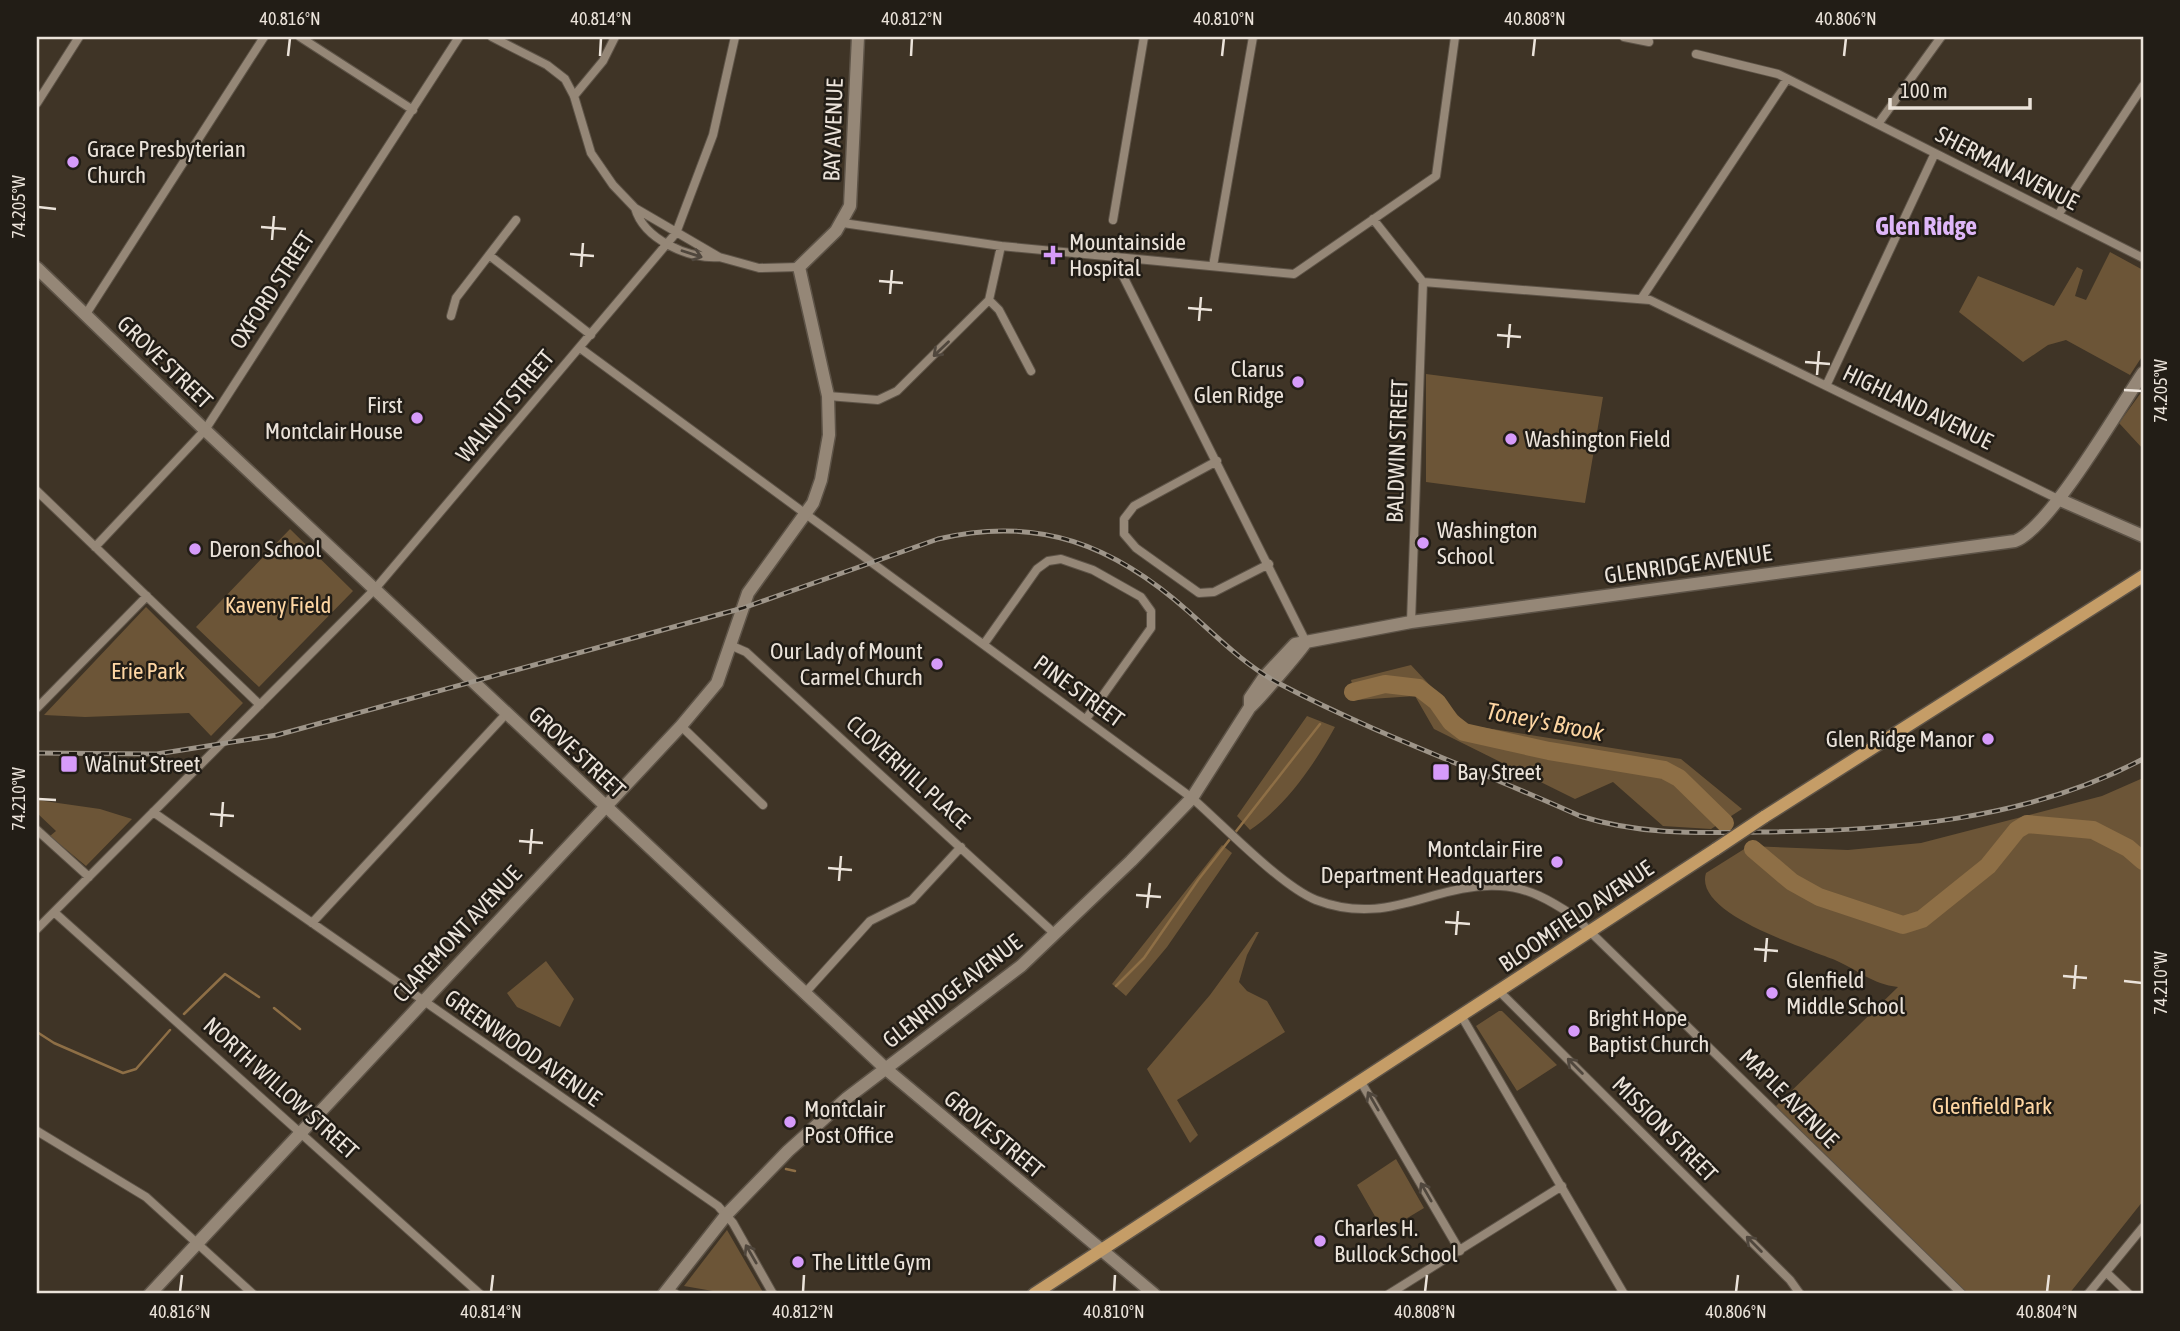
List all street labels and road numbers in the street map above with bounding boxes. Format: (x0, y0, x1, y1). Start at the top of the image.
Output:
street label: BAY AVENUE (818, 78, 848, 182)
street label: SHERMAN AVENUE (1931, 121, 2083, 215)
street label: OXFORD STREET (224, 226, 320, 354)
street label: GROVE STREET (112, 310, 218, 414)
street label: WALNUT STREET (451, 345, 559, 467)
street label: HIGHLAND AVENUE (1839, 360, 1997, 455)
street label: BALDWIN STREET (1381, 379, 1413, 523)
street label: GLENRIDGE AVENUE (1603, 539, 1774, 589)
street label: PINE STREET (1029, 650, 1129, 732)
street label: GROVE STREET (524, 701, 630, 803)
street label: CLOVERHILL PLACE (841, 710, 975, 834)
street label: BLOOMFIELD AVENUE (1494, 855, 1658, 977)
street label: CLAREMONT AVENUE (387, 861, 527, 1007)
street label: GLENRIDGE AVENUE (878, 929, 1027, 1053)
street label: GREENWOOD AVENUE (440, 984, 606, 1112)
street label: NORTH WILLOW STREET (198, 1012, 364, 1164)
street label: MAPLE AVENUE (1734, 1043, 1844, 1153)
street label: MISSION STREET (1607, 1071, 1723, 1187)
street label: GROVE STREET (939, 1085, 1049, 1183)

